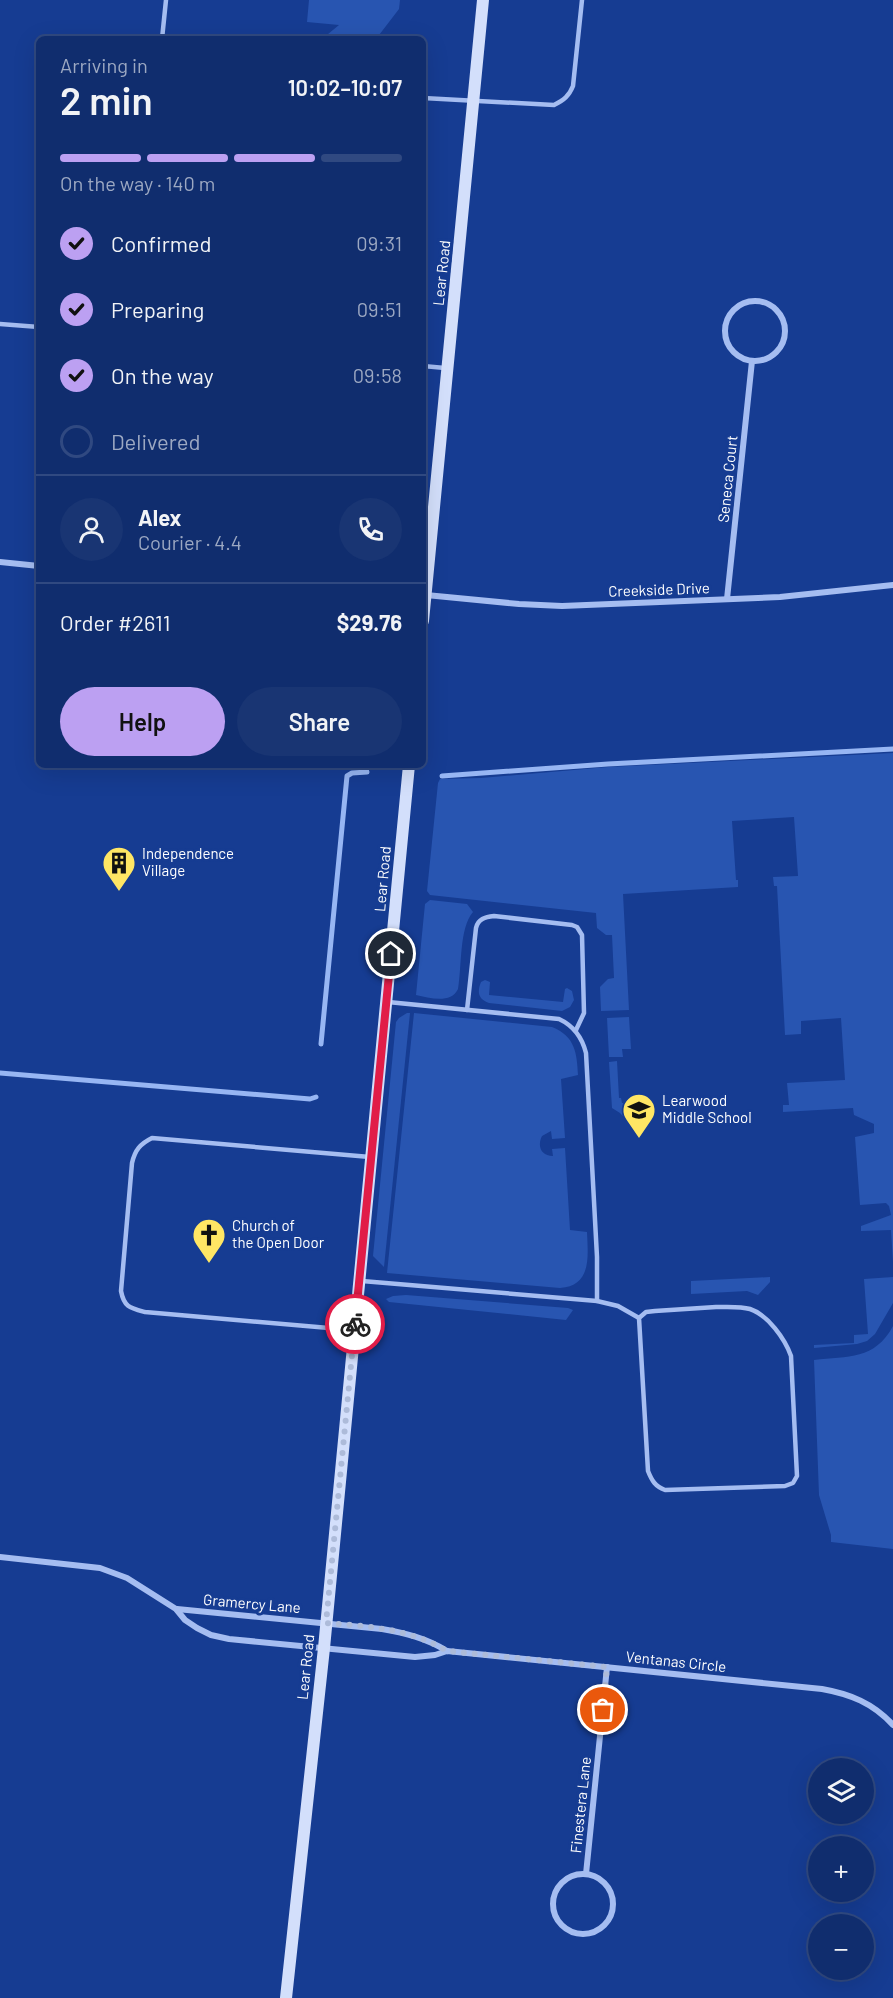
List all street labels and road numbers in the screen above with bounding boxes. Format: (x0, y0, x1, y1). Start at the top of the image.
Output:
street label: Lear Road (429, 239, 453, 307)
street label: Seneca Court (713, 434, 741, 523)
street label: Creekside Drive (608, 578, 710, 600)
street label: Lear Road (370, 845, 394, 912)
street label: Gramercy Lane (203, 1590, 302, 1616)
street label: Lear Road (293, 1633, 317, 1701)
street label: Ventanas Circle (625, 1647, 727, 1675)
street label: Finestera Lane (566, 1756, 594, 1854)

